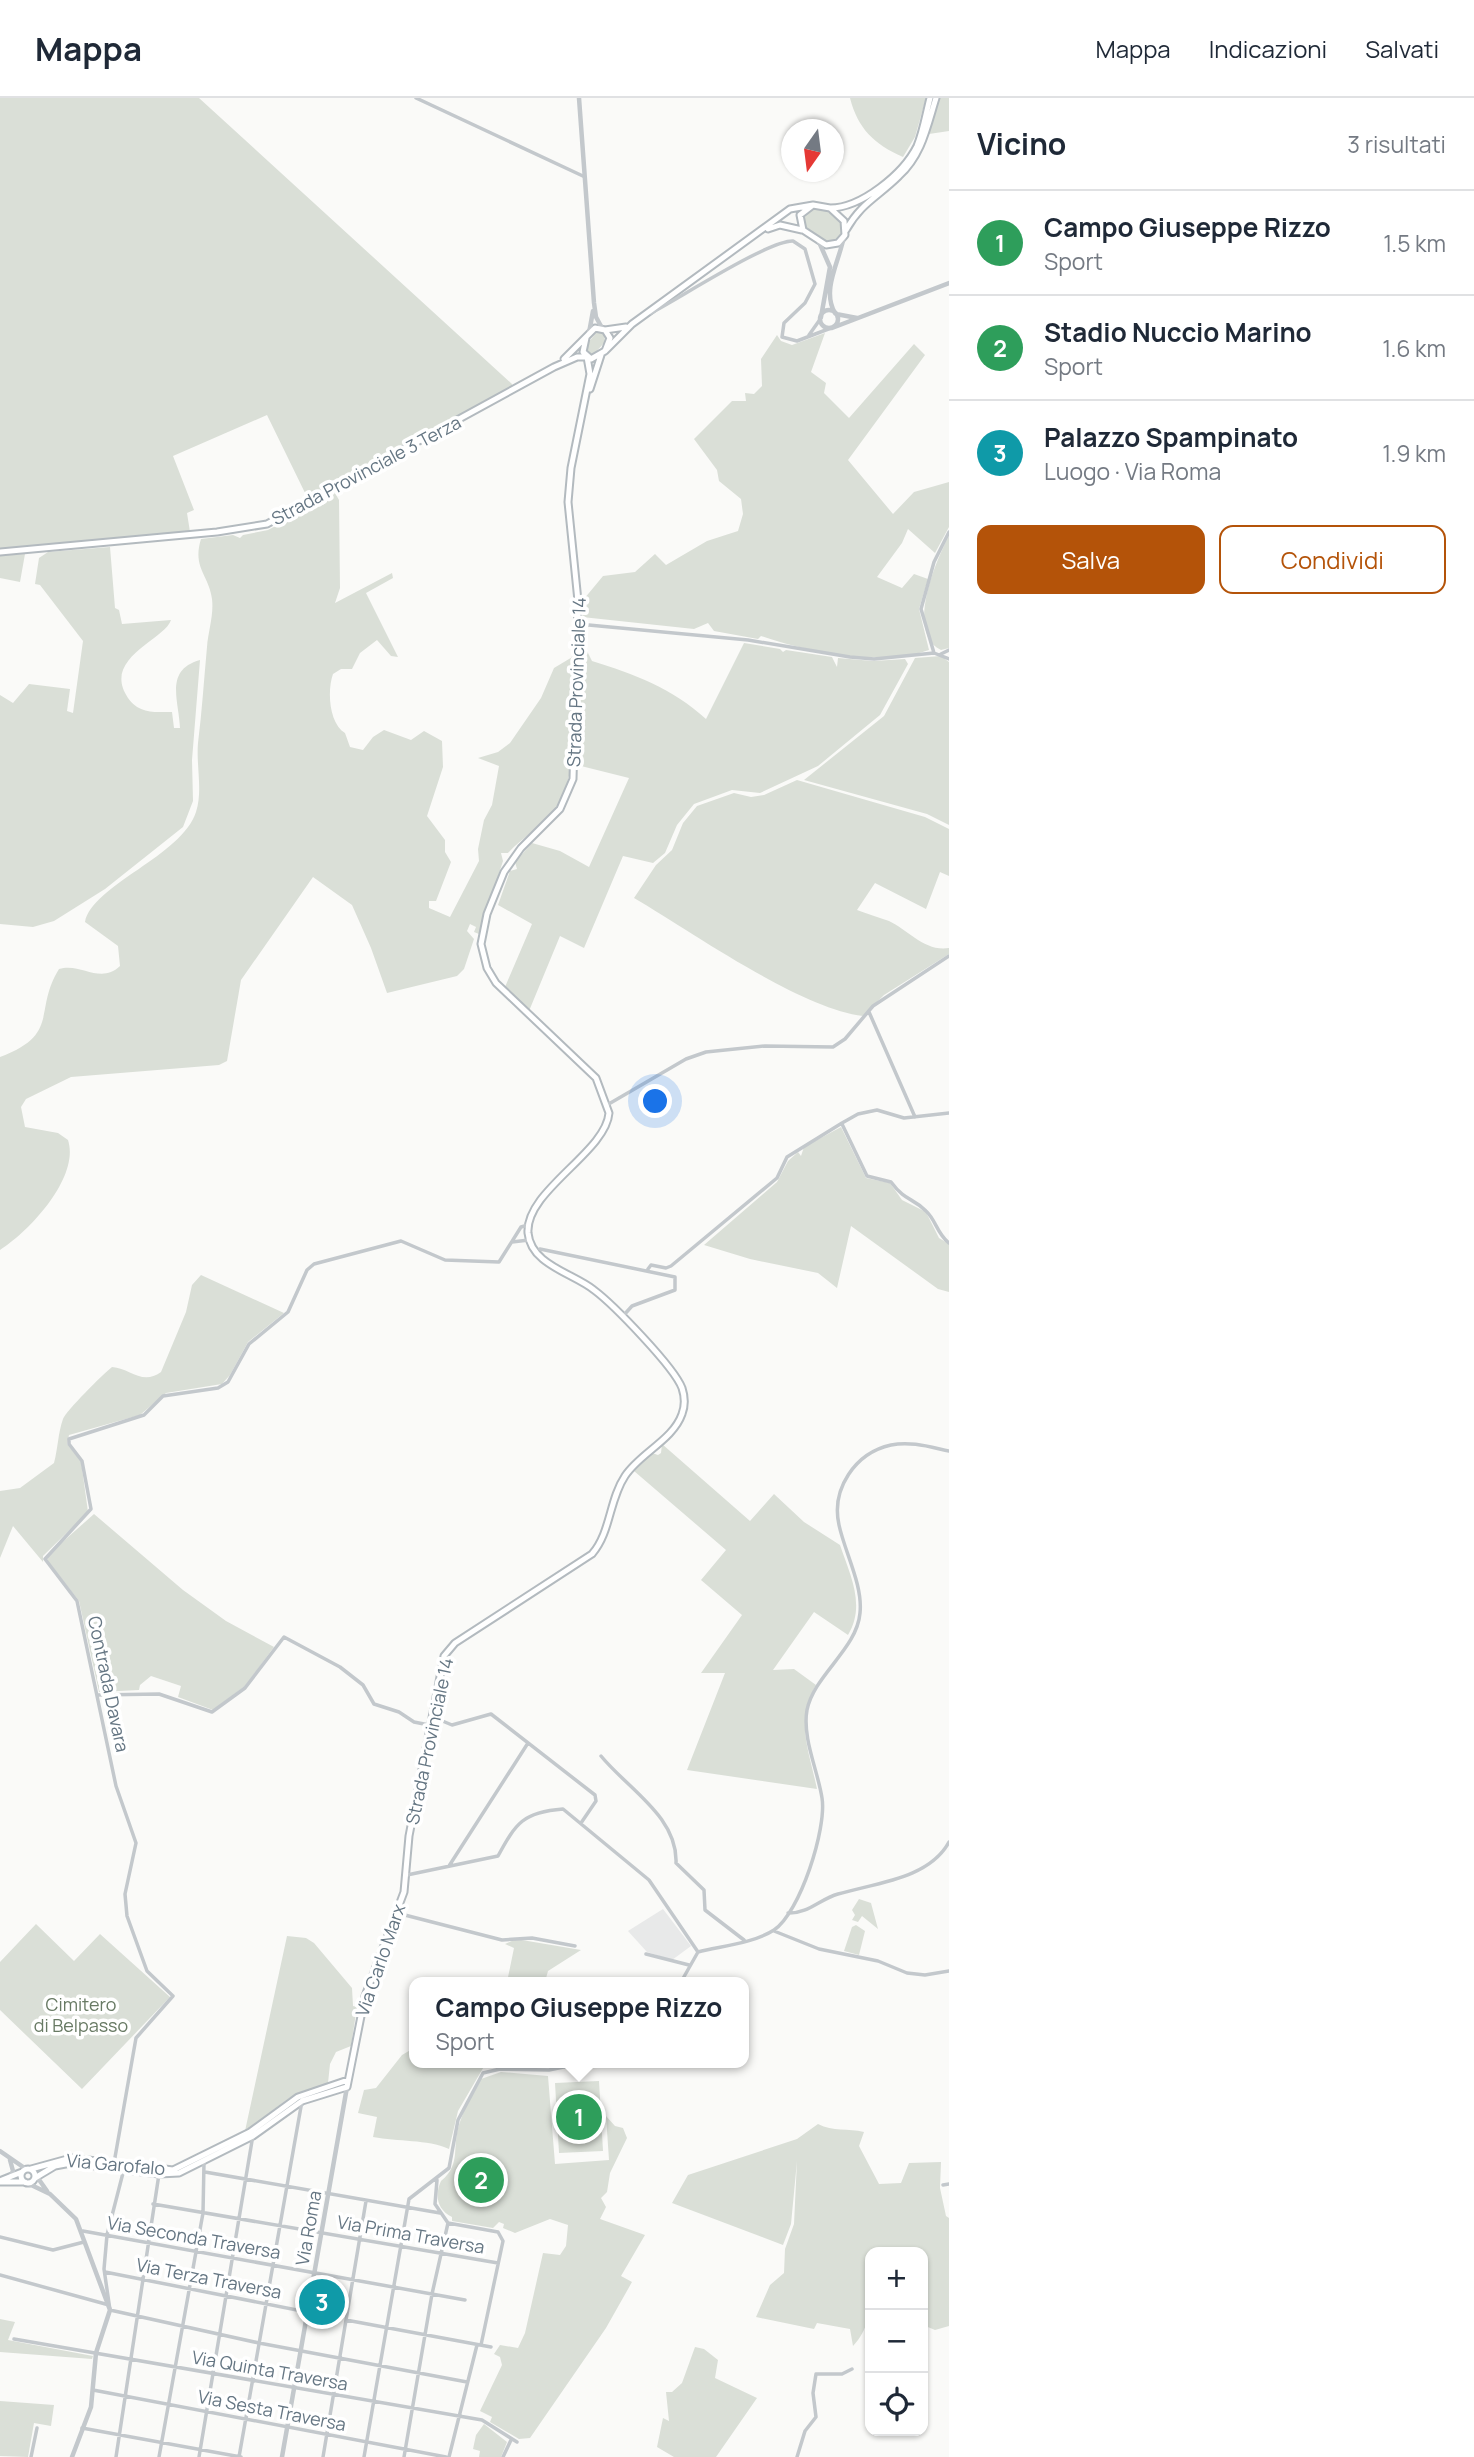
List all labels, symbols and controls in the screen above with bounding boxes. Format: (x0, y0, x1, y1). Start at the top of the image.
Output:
text: Mappa (35, 26, 142, 71)
text: Mappa (1095, 32, 1171, 65)
text: Indicazioni (1209, 32, 1327, 65)
text: Salvati (1365, 32, 1439, 65)
north arrow (781, 119, 844, 182)
text: Vicino (977, 123, 1066, 164)
text: 3 risultati (1347, 128, 1446, 160)
text: Campo Giuseppe Rizzo (1044, 209, 1331, 245)
text: 1 (995, 227, 1005, 259)
text: 1.5 km (1383, 227, 1446, 259)
text: Sport (1044, 245, 1103, 277)
text: Stadio Nuccio Marino (1044, 314, 1312, 350)
text: 2 (993, 332, 1007, 364)
text: 1.6 km (1382, 332, 1446, 364)
text: Sport (1044, 350, 1103, 382)
street label: Strada Provinciale 3 Terza (267, 410, 465, 530)
text: Palazzo Spampinato (1044, 419, 1298, 455)
text: 3 (993, 437, 1007, 469)
text: 1.9 km (1382, 437, 1446, 469)
text: Luogo · Via Roma (1044, 455, 1221, 487)
button: Salva (977, 525, 1205, 594)
button: Condividi (1219, 525, 1446, 594)
street label: Strada Provinciale 14 (561, 597, 591, 767)
your location (638, 1084, 672, 1118)
street label: Contrada Davara (83, 1614, 135, 1754)
street label: Strada Provinciale 14 (400, 1655, 458, 1827)
street label: Via Carlo Marx (350, 1900, 411, 2019)
popup (409, 1977, 749, 2068)
text: Campo Giuseppe Rizzo (436, 1989, 722, 2025)
park label: Cimitero di Belpasso (34, 1992, 128, 2037)
text: Sport (436, 2025, 494, 2057)
pin: 1 (556, 2091, 602, 2143)
street label: Via Garofalo (66, 2148, 166, 2180)
pin: 2 (458, 2154, 504, 2206)
street label: Via Roma (290, 2189, 326, 2267)
street label: Via Prima Traversa (335, 2209, 487, 2259)
street label: Via Seconda Traversa (105, 2210, 283, 2264)
map controls (865, 2247, 928, 2436)
button: + (865, 2247, 928, 2310)
street label: Via Terza Traversa (134, 2252, 284, 2304)
pin: 3 (299, 2276, 345, 2328)
button: − (865, 2310, 928, 2373)
street label: Via Quinta Traversa (190, 2344, 350, 2396)
button: locate (865, 2373, 928, 2436)
street label: Via Sesta Traversa (196, 2384, 348, 2436)

